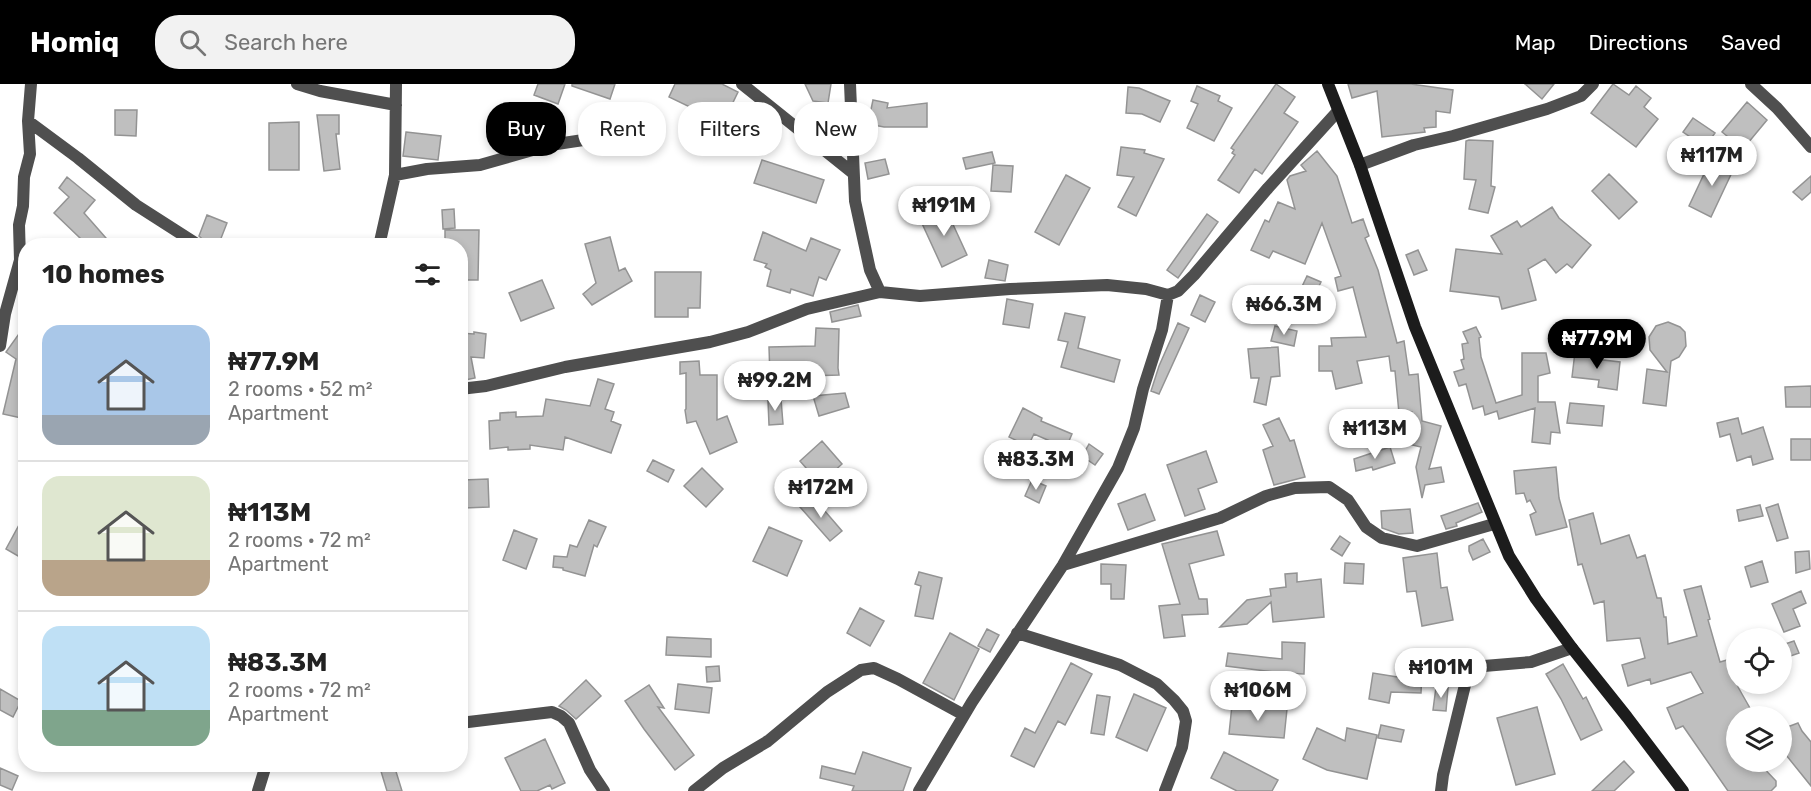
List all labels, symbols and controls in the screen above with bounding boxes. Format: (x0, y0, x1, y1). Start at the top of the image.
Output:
search box (155, 15, 575, 69)
text: Homiq (30, 26, 119, 59)
icon: search (176, 26, 209, 59)
text: Search here (224, 29, 348, 56)
text: Map (1515, 30, 1556, 55)
text: Directions (1589, 30, 1688, 55)
text: Saved (1721, 30, 1781, 55)
chip: Buy (486, 102, 566, 156)
chip: Rent (578, 102, 666, 156)
chip: Filters (678, 102, 782, 156)
chip: New (794, 102, 878, 156)
pin: ₦117M (1670, 136, 1754, 187)
text: ₦117M (1681, 143, 1743, 167)
pin: ₦191M (902, 186, 986, 237)
text: ₦191M (912, 193, 976, 217)
icon: filters (411, 258, 444, 291)
text: 10 homes (42, 259, 165, 290)
pin: ₦66.3M (1235, 285, 1333, 336)
text: ₦66.3M (1246, 292, 1322, 316)
pin: ₦77.9M (1548, 319, 1646, 370)
text: ₦77.9M (1562, 326, 1632, 350)
text: ₦77.9M (228, 346, 320, 377)
icon: home (90, 349, 162, 421)
pin: ₦99.2M (726, 361, 824, 412)
text: ₦99.2M (738, 368, 812, 392)
text: 2 rooms · 52 m² (228, 377, 373, 401)
text: Apartment (228, 401, 329, 425)
pin: ₦113M (1333, 409, 1417, 460)
text: ₦113M (1343, 416, 1407, 440)
pin: ₦83.3M (987, 440, 1085, 491)
text: ₦83.3M (998, 447, 1074, 471)
pin: ₦172M (779, 468, 863, 519)
text: ₦172M (788, 475, 854, 499)
text: ₦113M (228, 497, 311, 528)
icon: home (90, 500, 162, 572)
text: 2 rooms · 72 m² (228, 528, 371, 552)
text: Apartment (228, 552, 329, 576)
map controls (1726, 628, 1792, 772)
button: locate (1726, 628, 1792, 694)
text: ₦83.3M (228, 647, 328, 678)
pin: ₦101M (1399, 648, 1483, 699)
icon: home (90, 650, 162, 722)
text: ₦101M (1409, 655, 1473, 679)
pin: ₦106M (1216, 671, 1300, 722)
text: 2 rooms · 72 m² (228, 678, 371, 702)
text: ₦106M (1224, 678, 1292, 702)
text: Apartment (228, 702, 329, 726)
button: layers (1726, 706, 1792, 772)

